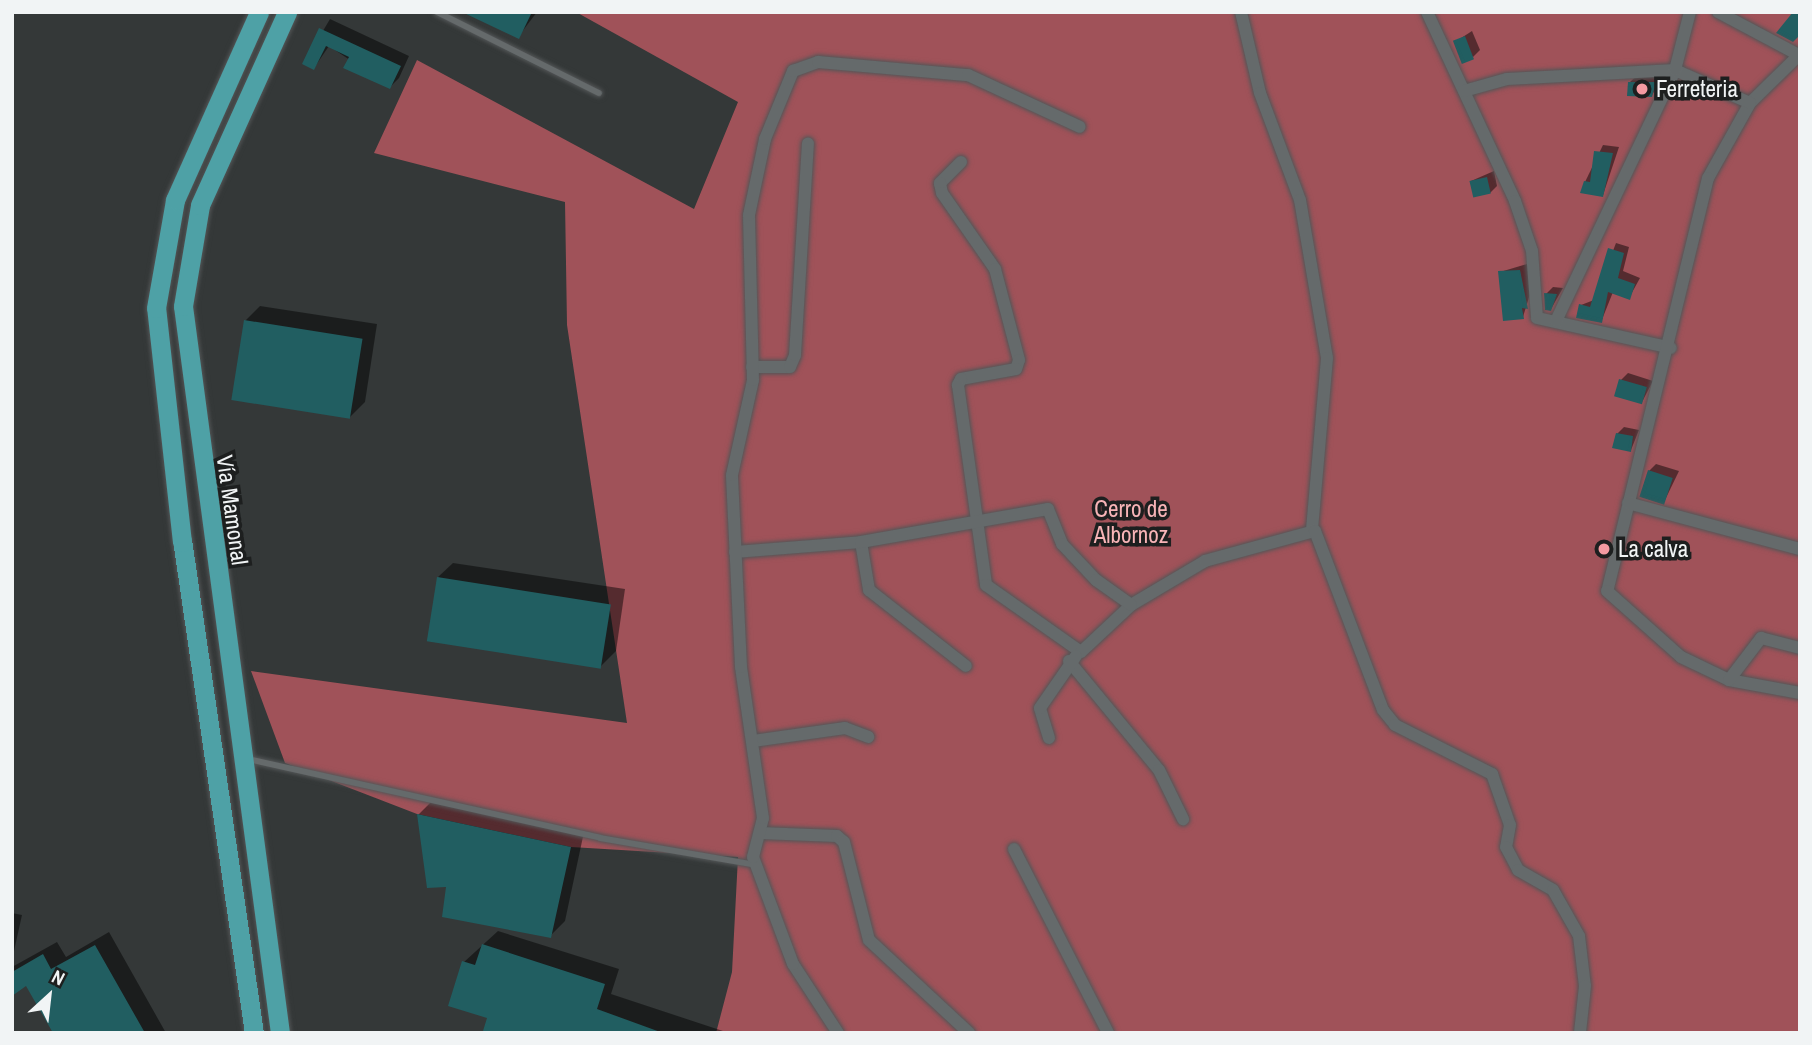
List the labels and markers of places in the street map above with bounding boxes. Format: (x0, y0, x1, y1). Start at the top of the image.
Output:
place label: Ferreteria (1656, 75, 1738, 103)
marker: Ferreteria (1634, 81, 1650, 97)
place label: La calva (1618, 535, 1688, 563)
marker: La calva (1596, 541, 1612, 557)

